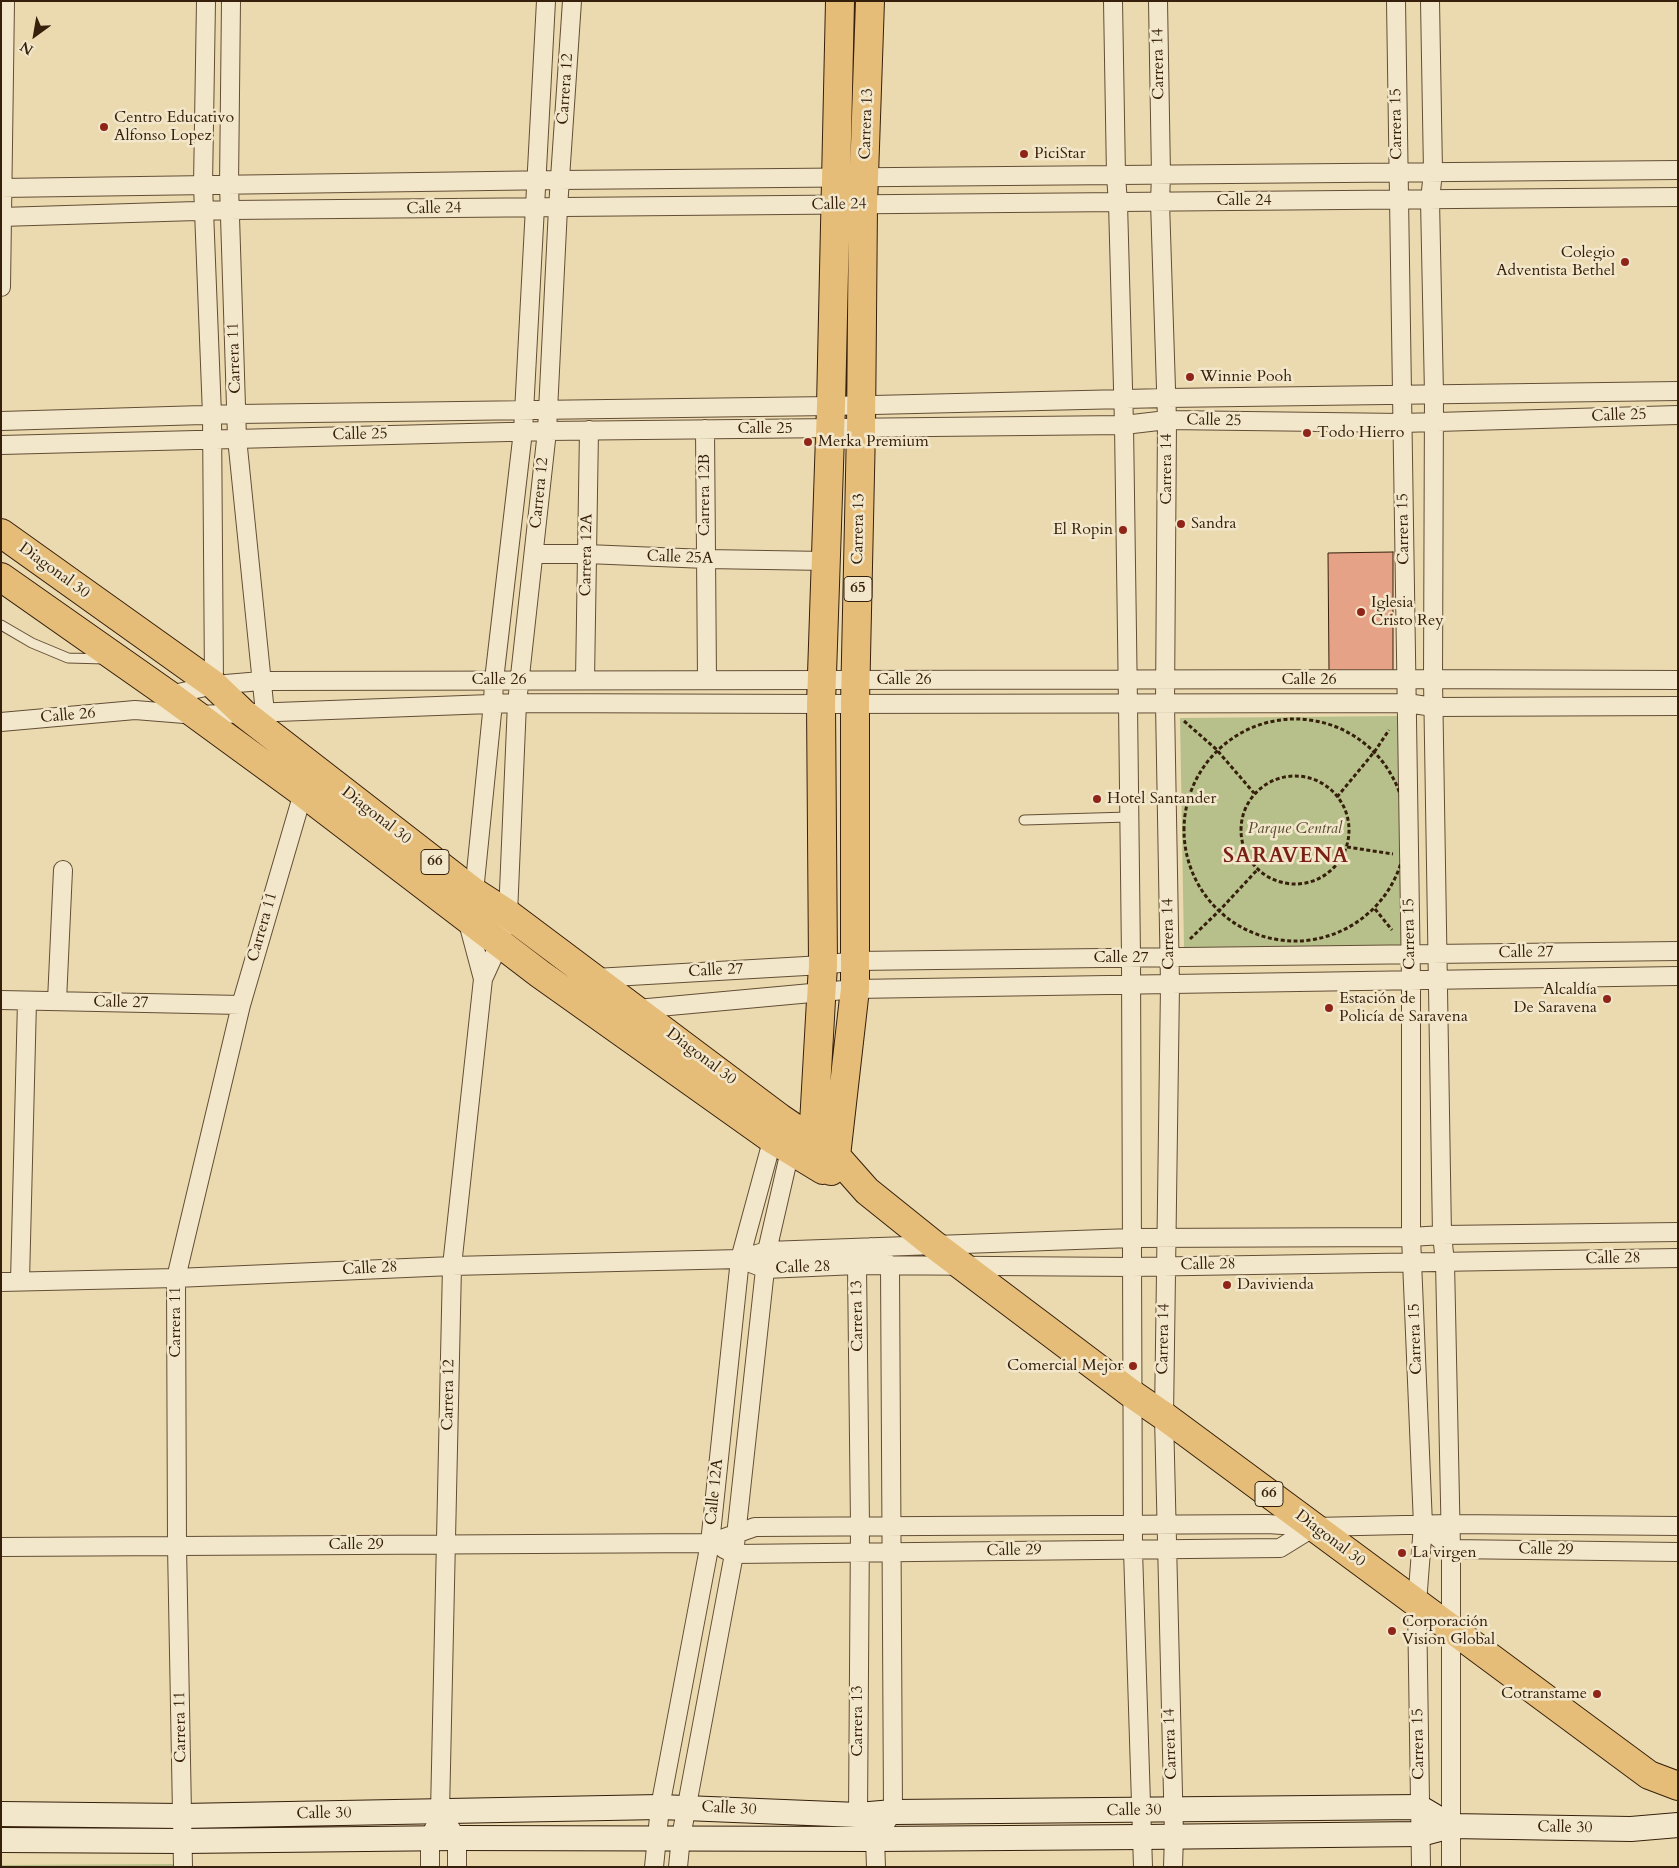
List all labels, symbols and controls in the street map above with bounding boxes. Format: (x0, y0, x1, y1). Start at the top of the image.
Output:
north arrow (10, 10, 60, 60)
street label: Carrera 14 (1149, 28, 1169, 100)
text: N (17, 37, 37, 59)
street label: Carrera 12 (554, 53, 578, 125)
street label: Carrera 13 (856, 88, 878, 160)
street label: Carrera 15 (1387, 88, 1407, 160)
place label: Centro Educativo Alfonso Lopez (114, 108, 234, 146)
marker: Centro Educativo Alfonso Lopez (98, 121, 110, 133)
place label: PiciStar (1034, 144, 1086, 164)
marker: PiciStar (1018, 148, 1030, 160)
street label: Calle 24 (1216, 191, 1272, 211)
street label: Calle 24 (811, 195, 867, 215)
street label: Calle 24 (406, 199, 462, 219)
place label: Colegio Adventista Bethel (1496, 243, 1615, 281)
marker: Colegio Adventista Bethel (1619, 256, 1631, 268)
street label: Carrera 11 (224, 322, 246, 394)
place label: Winnie Pooh (1200, 367, 1292, 387)
marker: Winnie Pooh (1184, 371, 1196, 383)
street label: Calle 25 (1591, 405, 1647, 427)
street label: Calle 25 (1186, 411, 1242, 431)
street label: Calle 25 (737, 419, 793, 439)
place label: Todo Hierro (1317, 423, 1404, 443)
street label: Calle 25 (332, 425, 388, 445)
marker: Todo Hierro (1301, 427, 1313, 439)
place label: Merka Premium (818, 432, 929, 452)
street label: Carrera 14 (1157, 433, 1177, 505)
marker: Merka Premium (802, 436, 814, 448)
street label: Carrera 12B (695, 454, 715, 536)
street label: Carrera 12 (527, 456, 553, 530)
street label: Carrera 13 (849, 493, 869, 565)
street label: Carrera 15 (1394, 493, 1414, 565)
street label: Carrera 12A (577, 513, 597, 597)
place label: Sandra (1191, 514, 1236, 534)
marker: Sandra (1175, 518, 1187, 530)
place label: El Ropin (1053, 520, 1113, 540)
marker: El Ropin (1117, 524, 1129, 536)
street label: Diagonal 30 (15, 539, 93, 603)
street label: Calle 25A (646, 547, 714, 569)
road number: 65 (844, 576, 872, 602)
place label: Iglesia Cristo Rey (1371, 593, 1444, 631)
marker: Iglesia Cristo Rey (1355, 606, 1367, 618)
street label: Calle 26 (471, 670, 527, 690)
street label: Calle 26 (876, 670, 932, 690)
street label: Calle 26 (1281, 670, 1337, 690)
street label: Calle 26 (40, 704, 96, 728)
street label: Diagonal 30 (337, 783, 415, 849)
place label: Hotel Santander (1107, 789, 1216, 809)
marker: Hotel Santander (1091, 793, 1103, 805)
park label: Parque Central (1248, 819, 1342, 839)
district label: SARAVENA (1222, 844, 1350, 870)
road number: 66 (421, 850, 449, 874)
street label: Carrera 11 (244, 890, 282, 964)
street label: Carrera 14 (1159, 898, 1179, 970)
street label: Carrera 15 (1400, 898, 1420, 970)
street label: Calle 27 (1498, 943, 1554, 963)
street label: Calle 27 (1093, 948, 1149, 968)
street label: Calle 27 (688, 960, 744, 982)
place label: Alcaldía De Saravena (1513, 980, 1597, 1018)
place label: Estación de Policía de Saravena (1339, 989, 1468, 1027)
street label: Calle 27 (93, 993, 149, 1013)
marker: Alcaldía De Saravena (1601, 993, 1613, 1005)
marker: Estación de Policía de Saravena (1323, 1002, 1335, 1014)
street label: Diagonal 30 (662, 1024, 740, 1090)
street label: Calle 28 (1585, 1249, 1641, 1269)
street label: Calle 28 (1180, 1255, 1236, 1275)
street label: Calle 28 (775, 1257, 831, 1279)
street label: Calle 28 (342, 1258, 398, 1280)
place label: Davivienda (1237, 1275, 1314, 1295)
marker: Davivienda (1221, 1279, 1233, 1291)
street label: Carrera 13 (848, 1280, 868, 1352)
street label: Carrera 11 (166, 1286, 186, 1358)
street label: Carrera 14 (1154, 1303, 1174, 1375)
street label: Carrera 15 (1405, 1303, 1427, 1375)
place label: Comercial Mejor (1007, 1356, 1123, 1376)
street label: Carrera 12 (439, 1359, 459, 1431)
marker: Comercial Mejor (1127, 1360, 1139, 1372)
street label: Calle 12A (702, 1458, 728, 1526)
road number: 66 (1255, 1482, 1283, 1506)
street label: Diagonal 30 (1291, 1506, 1369, 1572)
street label: Calle 29 (328, 1535, 384, 1555)
street label: Calle 29 (1518, 1540, 1574, 1560)
street label: Calle 29 (986, 1541, 1042, 1561)
place label: La virgen (1412, 1543, 1477, 1563)
marker: La virgen (1396, 1547, 1408, 1559)
place label: Corporación Vision Global (1402, 1612, 1495, 1650)
marker: Corporación Vision Global (1386, 1625, 1398, 1637)
place label: Cotranstame (1501, 1684, 1587, 1704)
street label: Carrera 13 (848, 1685, 868, 1757)
marker: Cotranstame (1591, 1688, 1603, 1700)
street label: Carrera 11 (171, 1691, 191, 1763)
street label: Carrera 14 (1160, 1708, 1182, 1780)
street label: Carrera 15 (1409, 1708, 1429, 1780)
street label: Calle 30 (701, 1798, 757, 1820)
street label: Calle 30 (1106, 1801, 1162, 1821)
street label: Calle 30 (296, 1804, 352, 1824)
street label: Calle 30 (1537, 1818, 1593, 1838)

